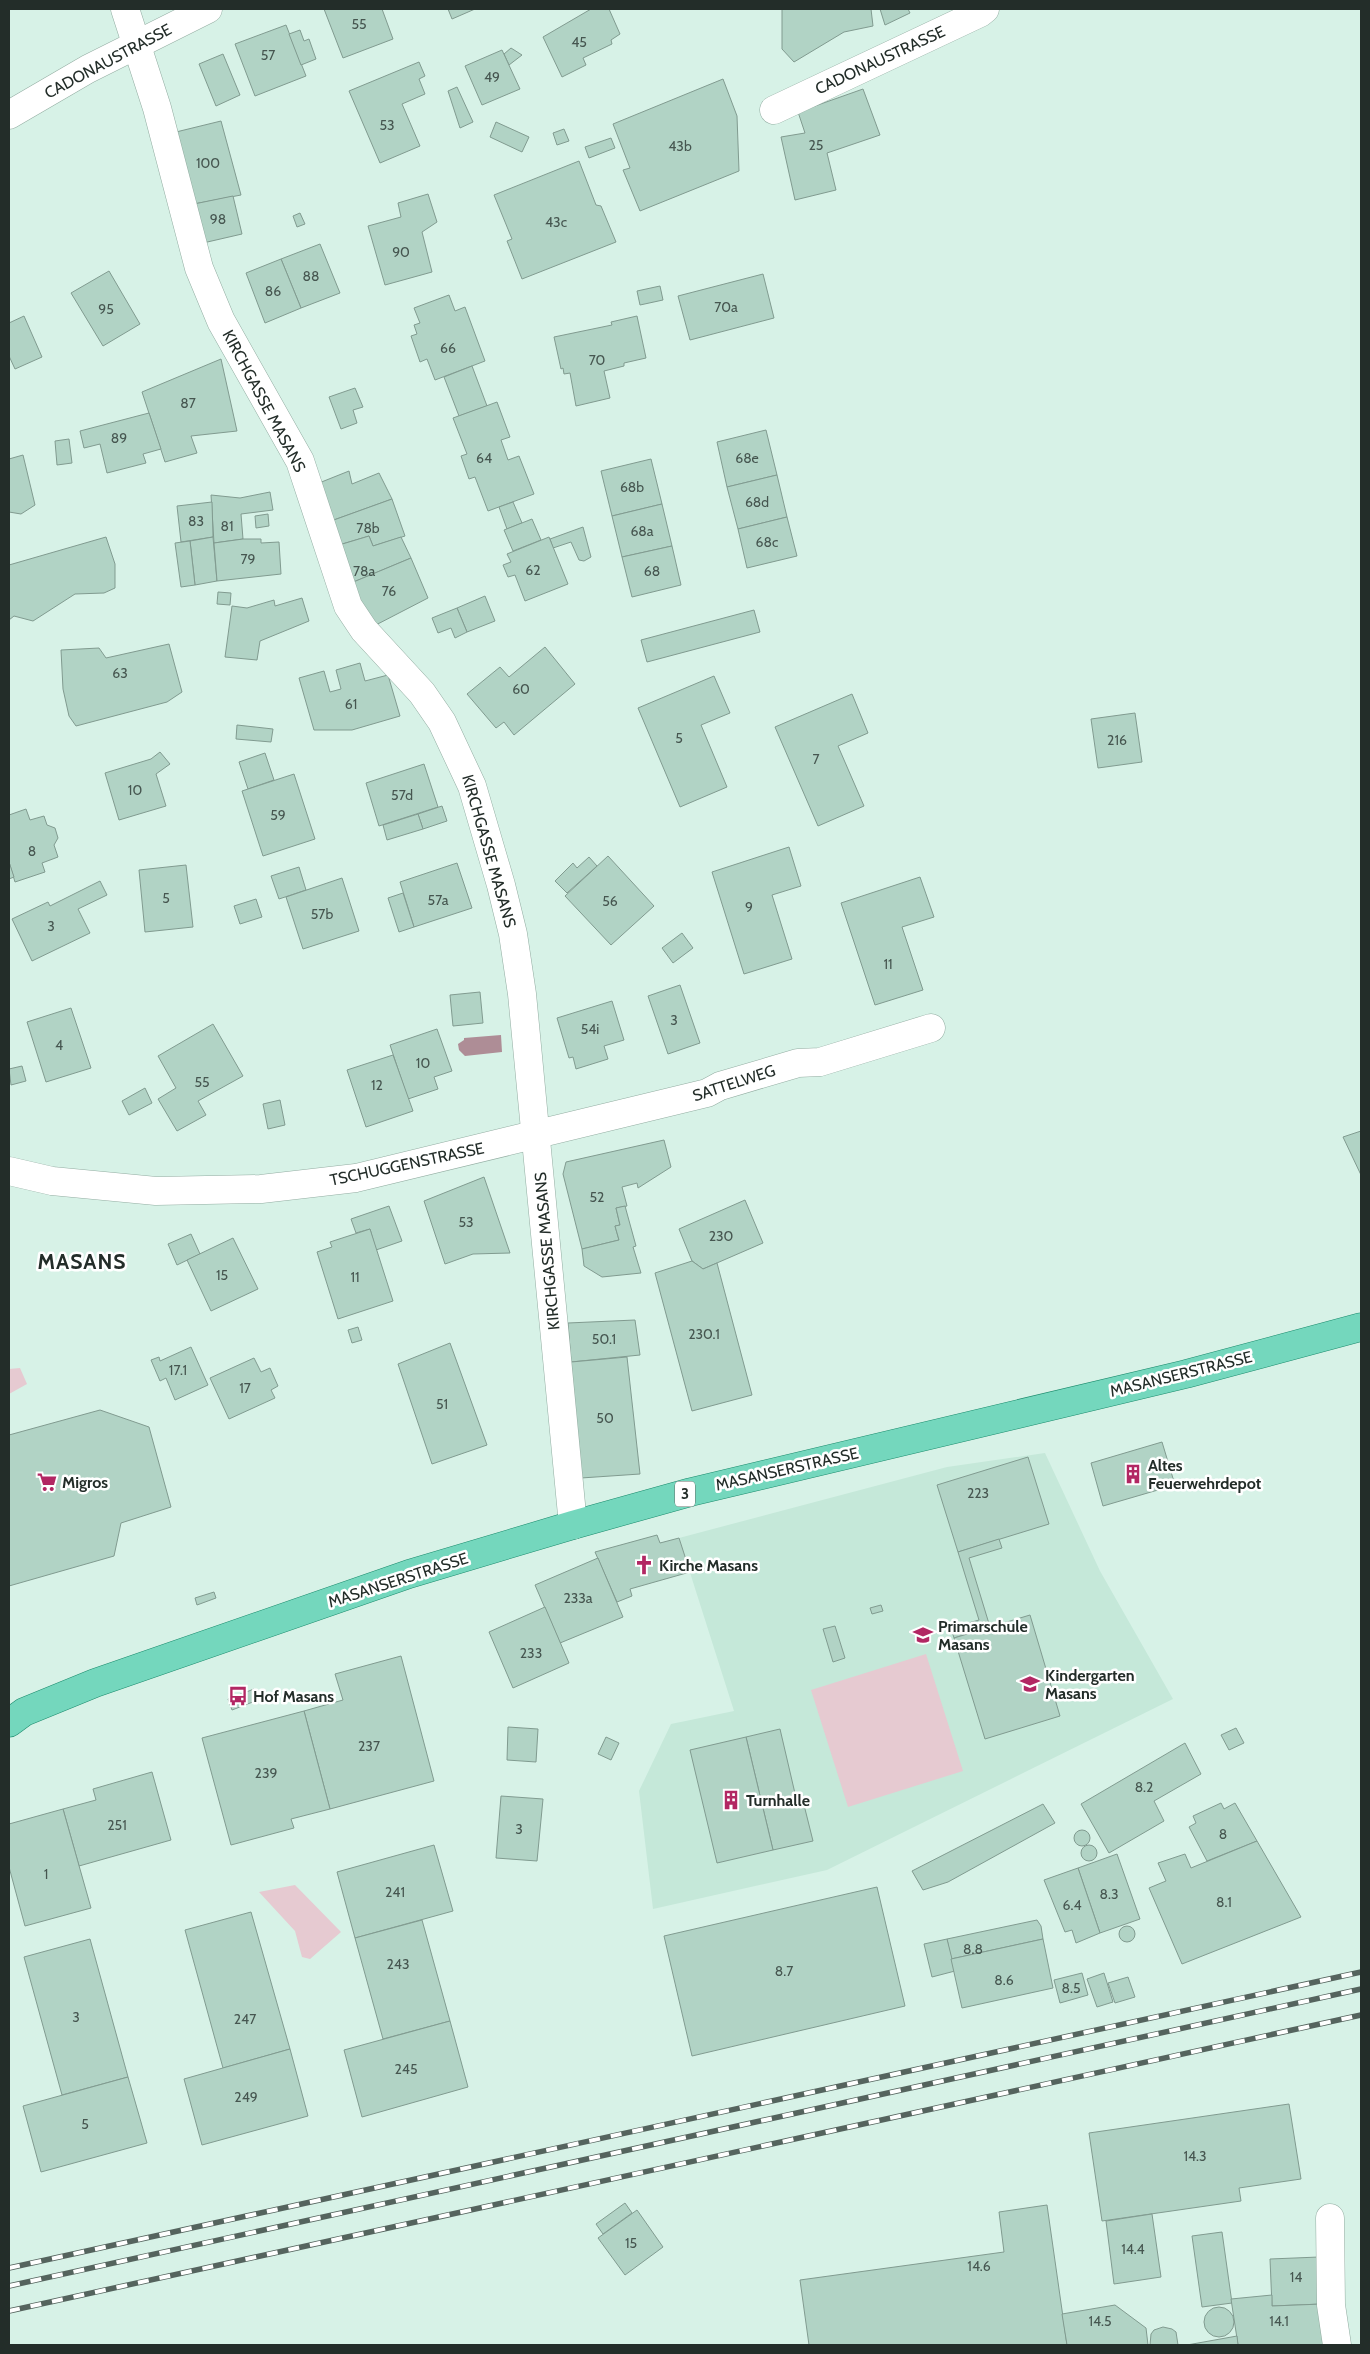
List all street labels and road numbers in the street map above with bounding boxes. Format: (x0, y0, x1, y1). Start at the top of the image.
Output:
street label: CADONAUSTRASSE (41, 19, 175, 102)
street label: CADONAUSTRASSE (812, 22, 948, 98)
street label: KIRCHGASSE MASANS (218, 327, 310, 475)
street label: KIRCHGASSE MASANS (458, 772, 520, 930)
street label: SATTELWEG (690, 1061, 778, 1105)
street label: TSCHUGGENSTRASSE (328, 1138, 486, 1190)
street label: KIRCHGASSE MASANS (531, 1171, 563, 1331)
street label: MASANSERSTRASSE (1108, 1347, 1254, 1401)
street label: MASANSERSTRASSE (714, 1443, 860, 1495)
road number: 3 (675, 1482, 695, 1506)
street label: MASANSERSTRASSE (326, 1548, 471, 1612)

